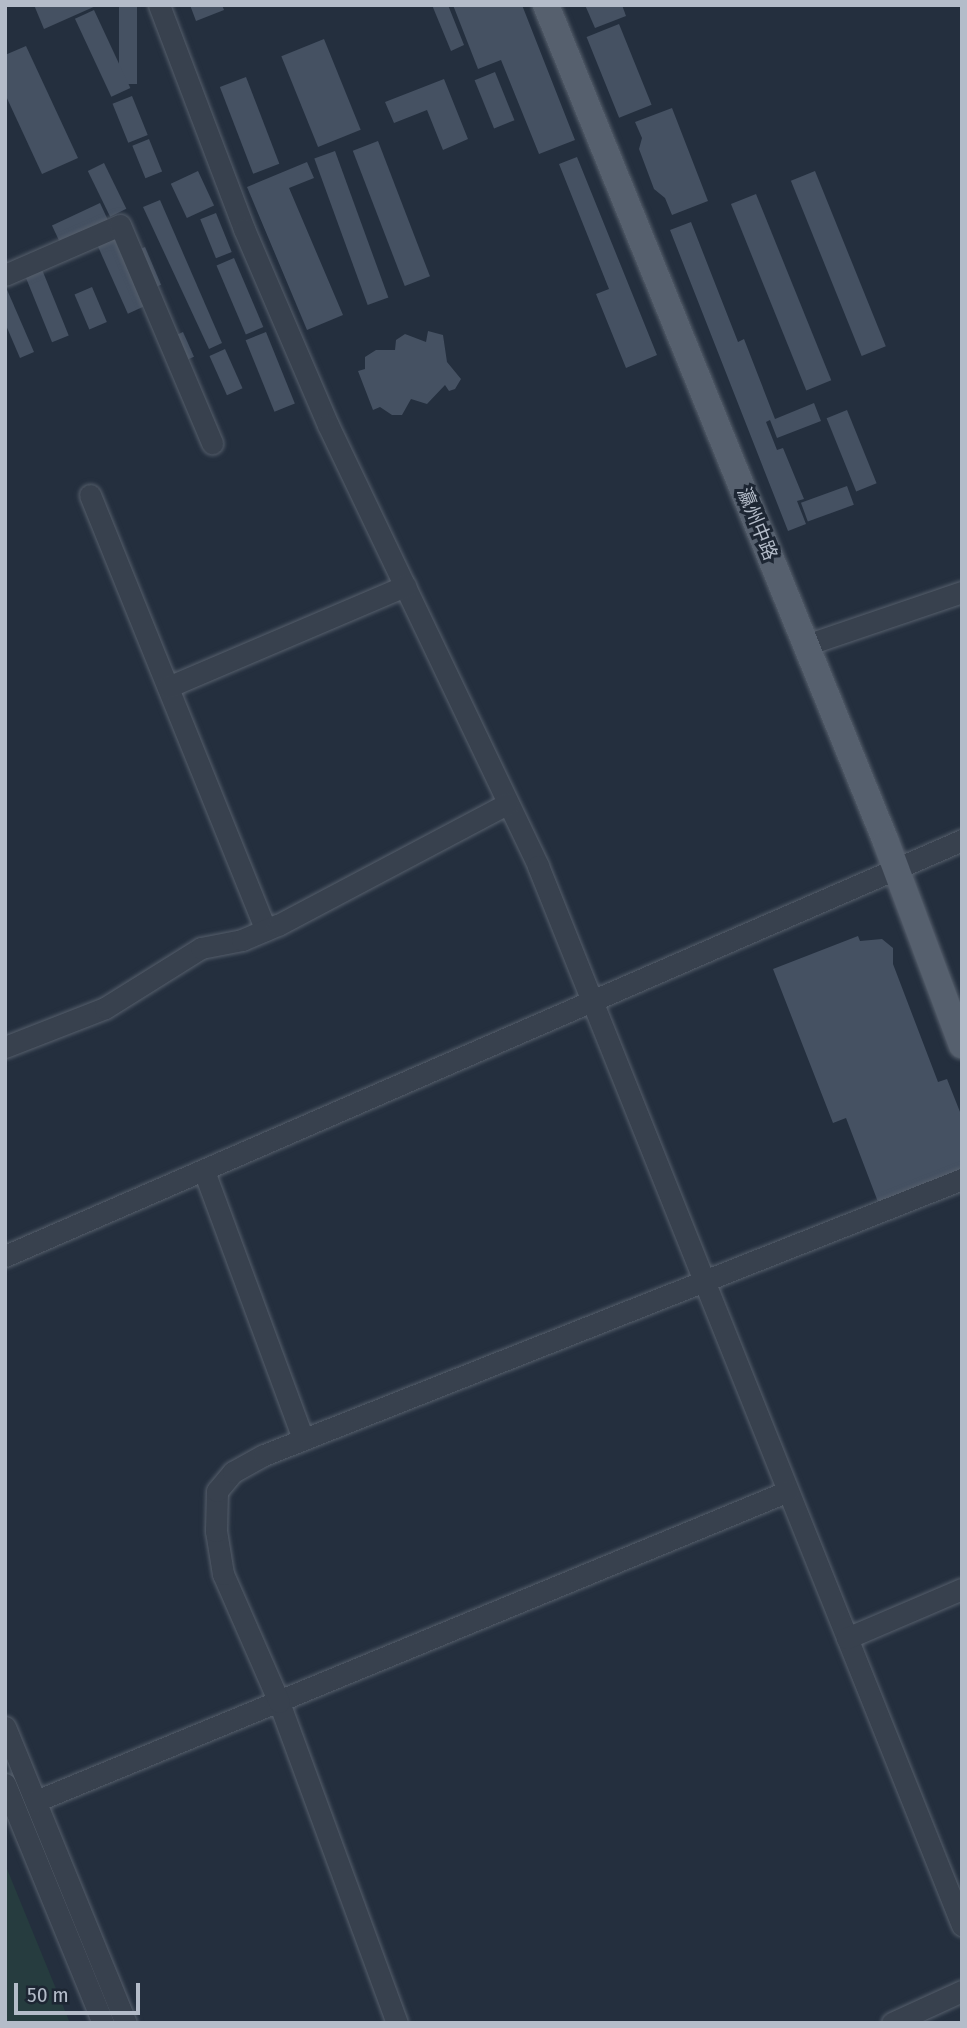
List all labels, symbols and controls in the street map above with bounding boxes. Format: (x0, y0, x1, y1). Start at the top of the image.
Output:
street label: 瀛州中路 (732, 484, 782, 564)
scale bar (18, 1968, 144, 2012)
text: 50 m (27, 1982, 69, 2008)

